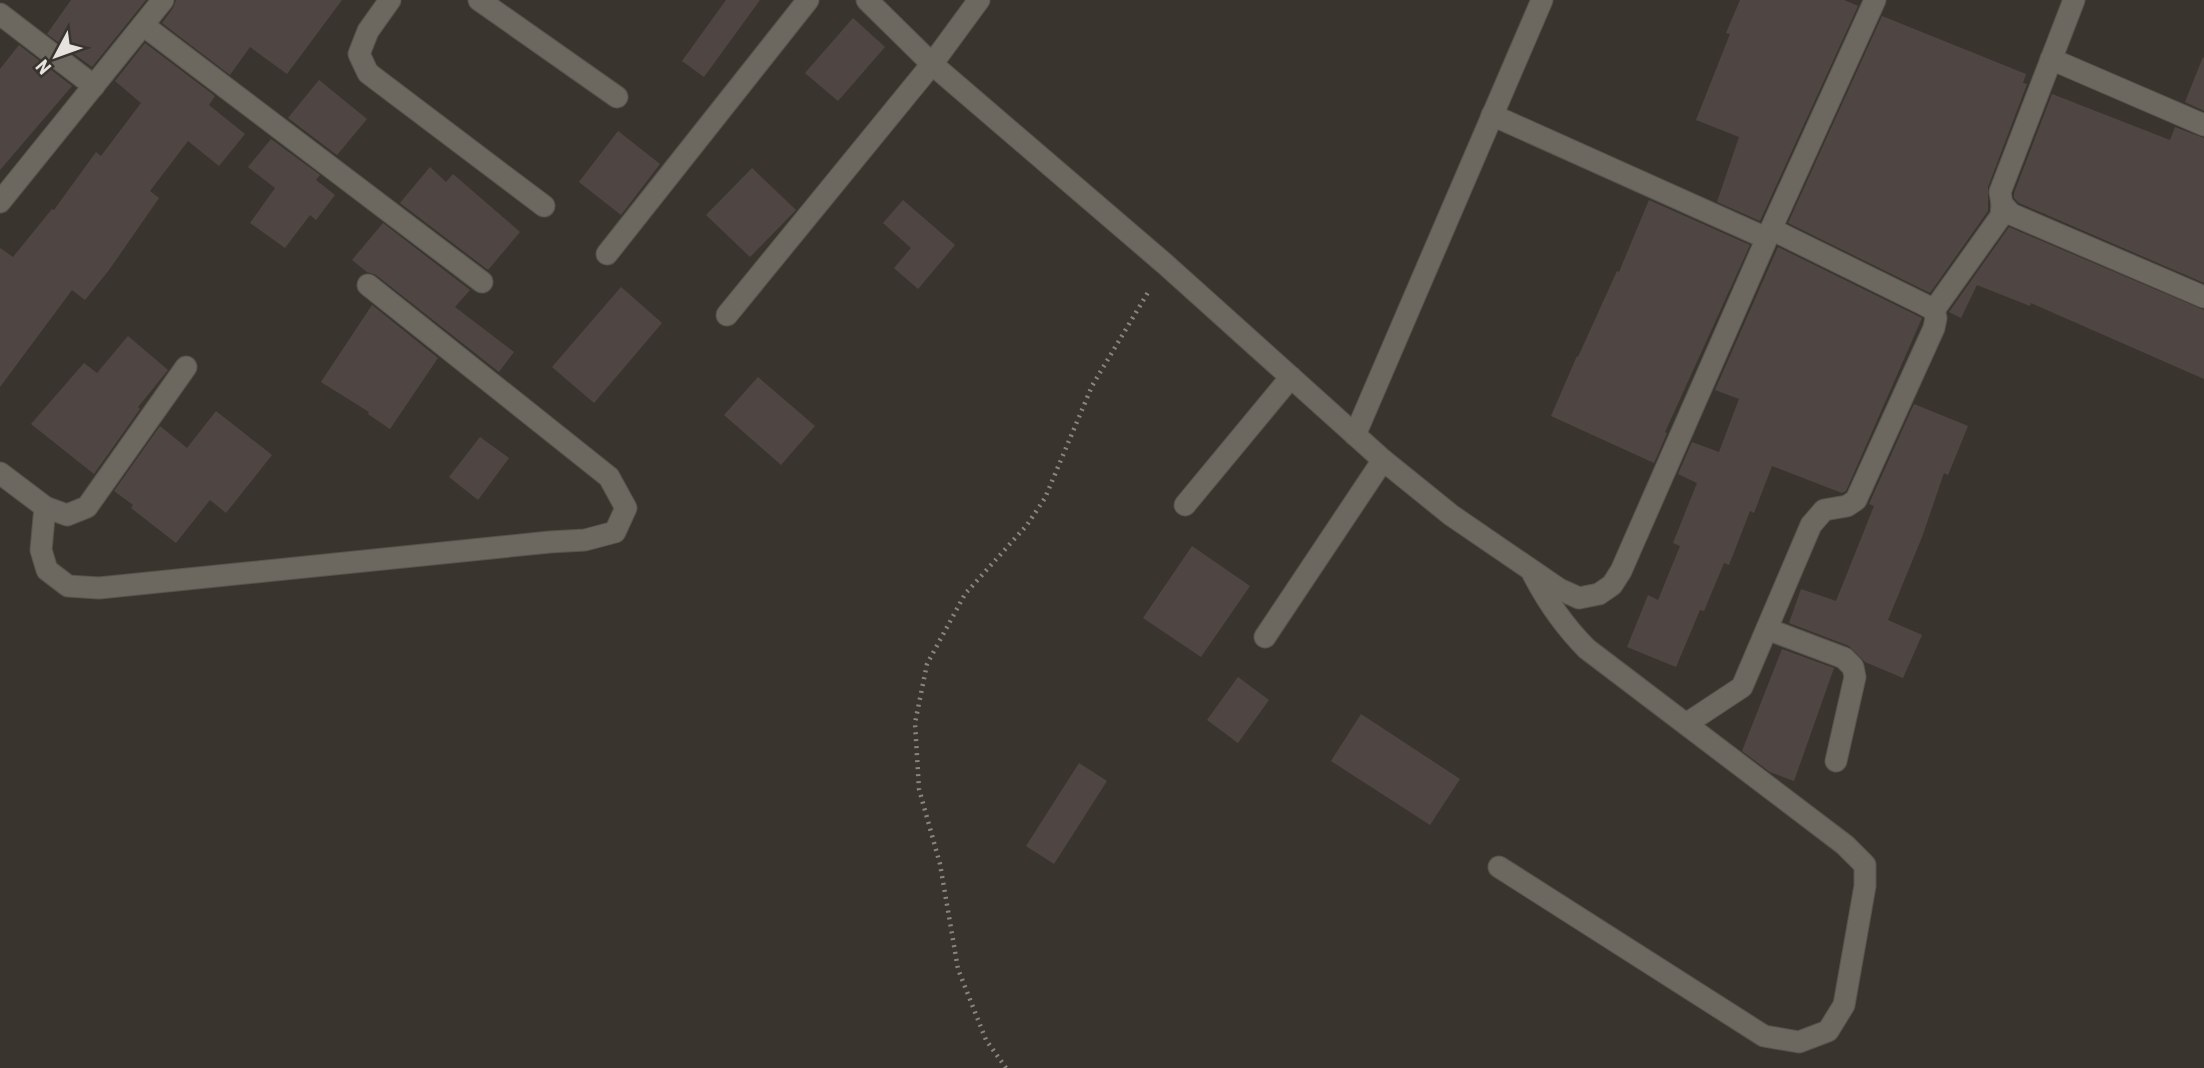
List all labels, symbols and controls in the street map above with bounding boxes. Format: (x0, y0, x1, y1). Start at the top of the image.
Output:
north arrow (21, 21, 91, 91)
text: N (31, 55, 56, 79)

